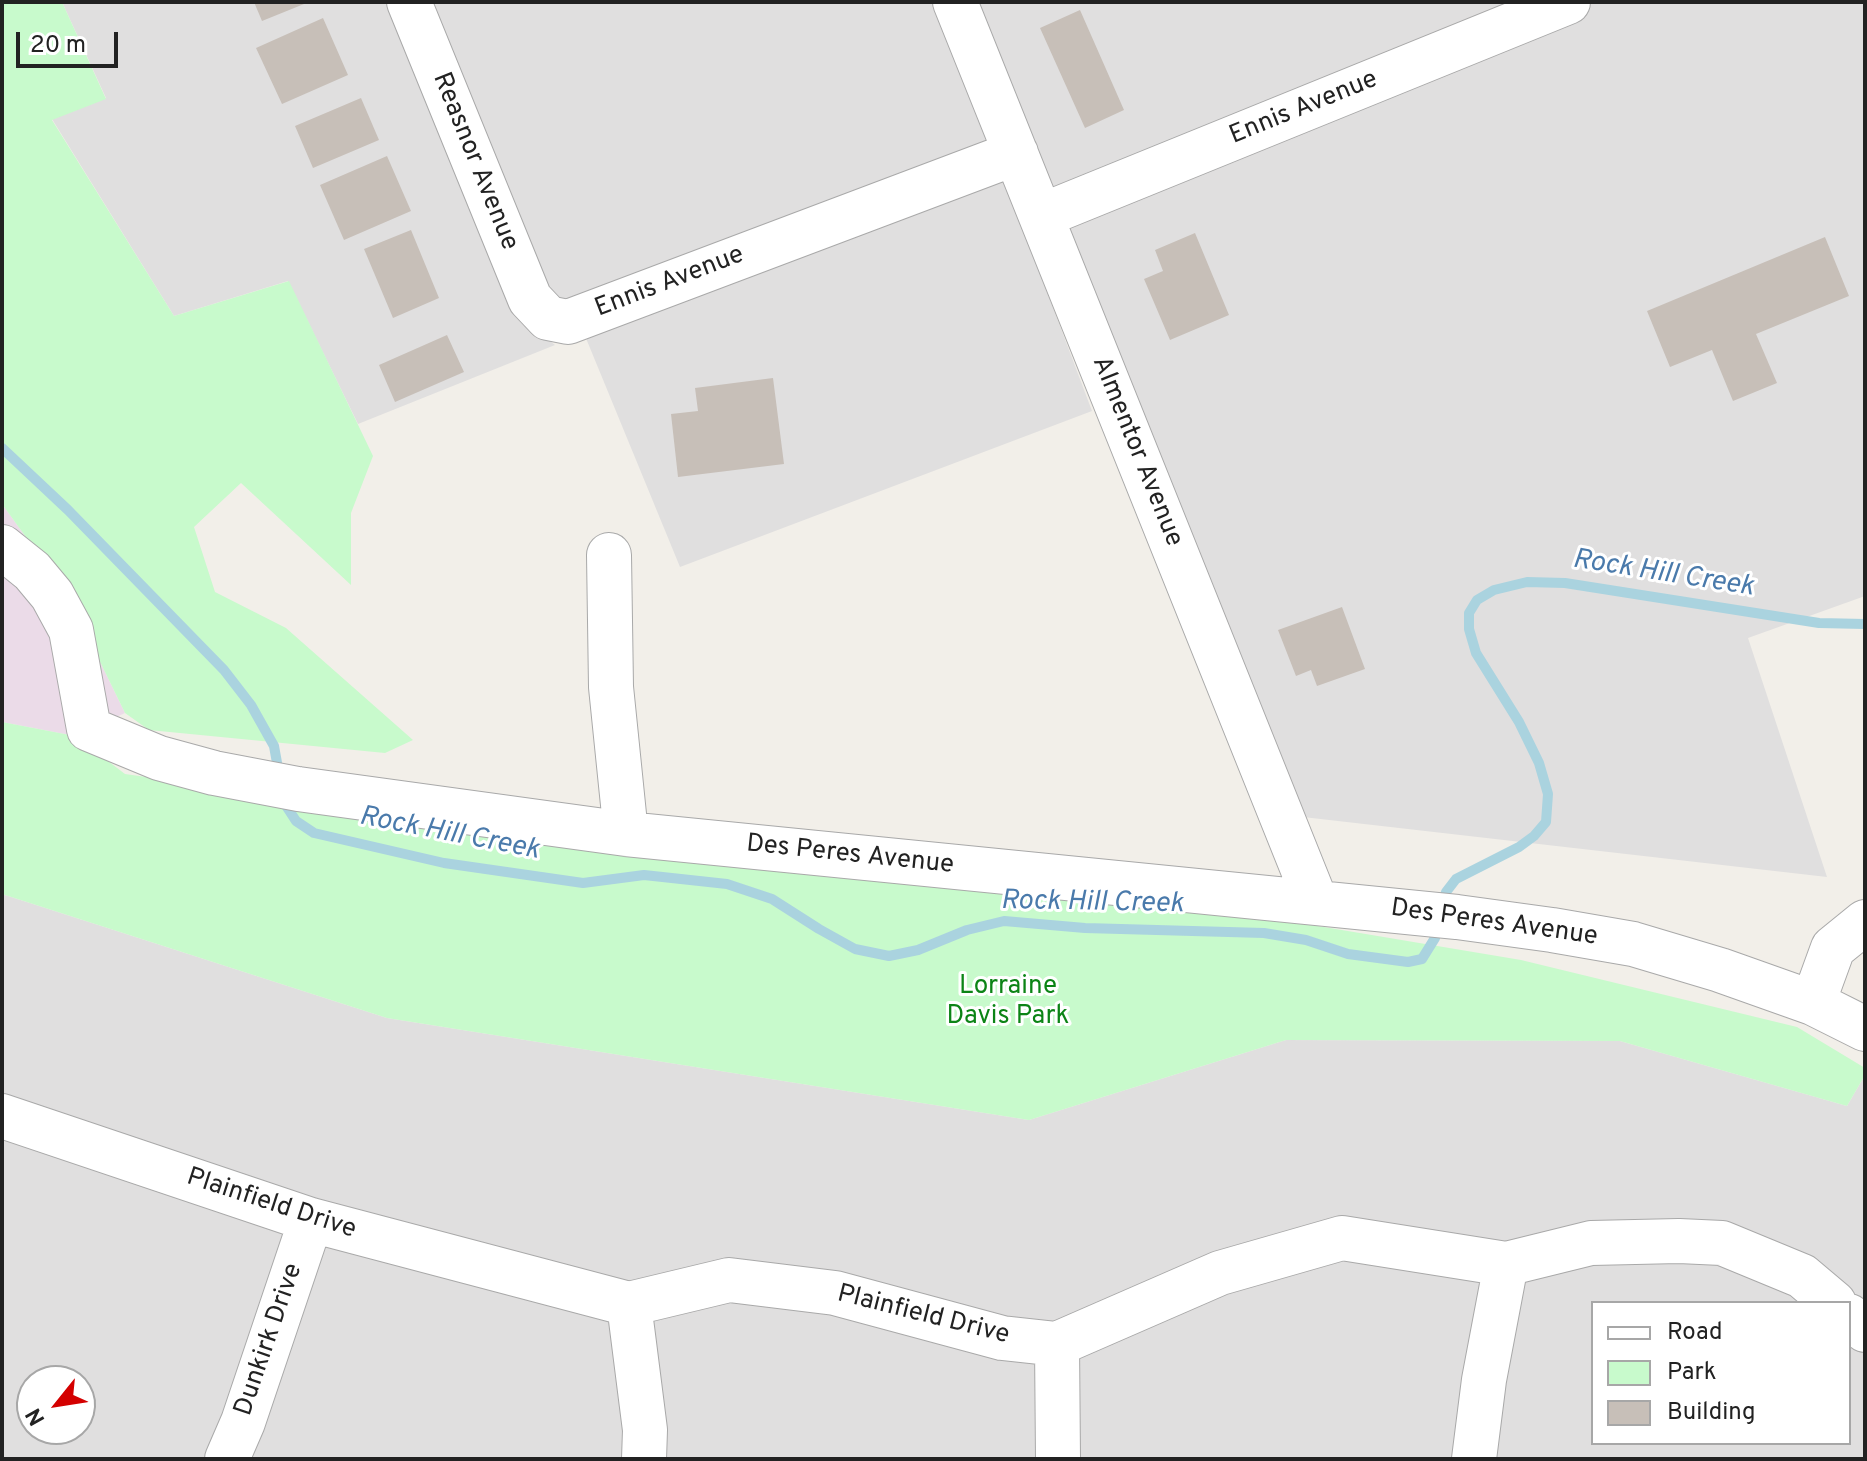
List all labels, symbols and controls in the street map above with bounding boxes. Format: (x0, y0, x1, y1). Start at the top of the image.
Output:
scale bar (20, 16, 122, 66)
text: 20 m (30, 31, 86, 61)
street label: Ennis Avenue (1225, 65, 1383, 153)
street label: Reasnor Avenue (424, 69, 524, 255)
street label: Ennis Avenue (591, 240, 749, 326)
street label: Almentor Avenue (1084, 352, 1188, 552)
water label: Rock Hill Creek (1570, 544, 1756, 606)
water label: Rock Hill Creek (356, 801, 542, 869)
street label: Des Peres Avenue (745, 830, 955, 882)
water label: Rock Hill Creek (1000, 886, 1184, 922)
street label: Des Peres Avenue (1389, 894, 1599, 954)
park label: Lorraine Davis Park (947, 972, 1069, 1034)
street label: Plainfield Drive (182, 1163, 360, 1247)
street label: Dunkirk Drive (229, 1260, 311, 1420)
street label: Plainfield Drive (834, 1280, 1012, 1352)
legend (1591, 1301, 1851, 1445)
text: Road (1667, 1318, 1723, 1348)
text: Park (1667, 1358, 1717, 1388)
north arrow (16, 1365, 96, 1445)
text: Building (1667, 1398, 1756, 1428)
text: N (21, 1403, 52, 1430)

